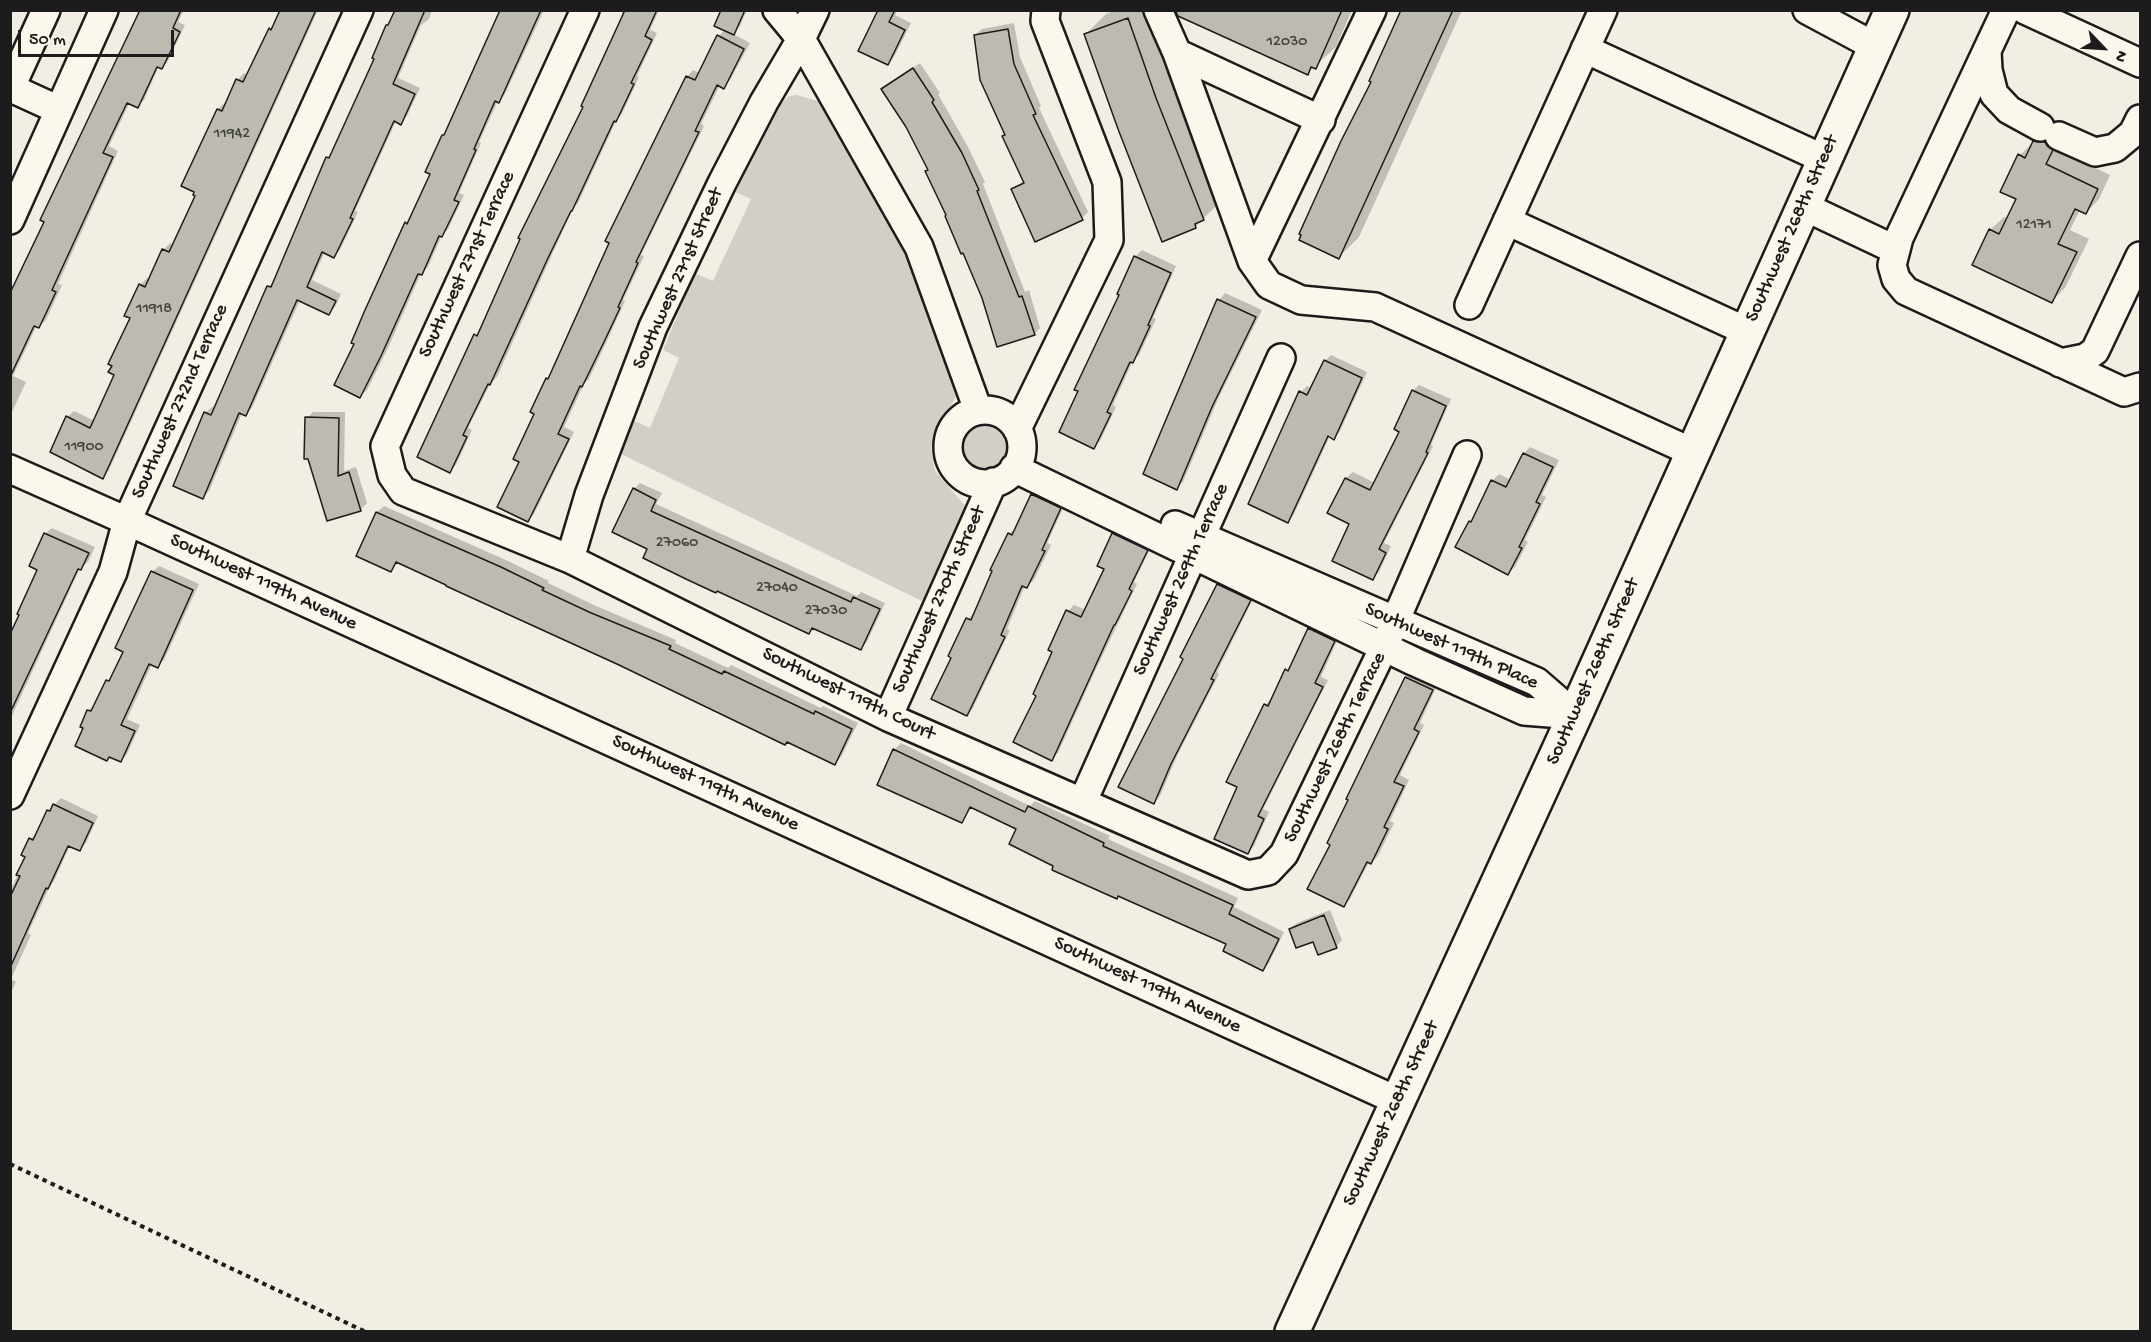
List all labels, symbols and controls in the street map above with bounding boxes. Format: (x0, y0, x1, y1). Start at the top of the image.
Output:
scale bar (21, 18, 177, 56)
north arrow (2073, 18, 2133, 78)
text: 50 m (29, 30, 66, 51)
house number: 12030 (1267, 33, 1307, 53)
text: N (2109, 47, 2131, 65)
house number: 11942 (214, 125, 250, 145)
street label: Southwest 268th Street (1741, 132, 1845, 326)
street label: Southwest 271st Terrace (414, 168, 522, 362)
street label: Southwest 271st Street (628, 185, 730, 373)
house number: 12171 (2016, 216, 2052, 236)
house number: 11918 (136, 300, 172, 320)
street label: Southwest 272nd Terrace (127, 301, 235, 503)
house number: 11900 (64, 438, 104, 458)
street label: Southwest 269th Terrace (1129, 480, 1235, 680)
street label: Southwest 270th Street (888, 503, 992, 697)
street label: Southwest 119th Avenue (165, 529, 361, 637)
house number: 27060 (656, 534, 698, 554)
street label: Southwest 268th Street (1542, 575, 1646, 769)
house number: 27040 (756, 579, 798, 599)
street label: Southwest 119th Place (1360, 598, 1542, 696)
house number: 27030 (805, 602, 847, 622)
street label: Southwest 119th Court (757, 643, 939, 747)
street label: Southwest 268th Terrace (1279, 649, 1393, 847)
street label: Southwest 119th Avenue (607, 730, 803, 838)
street label: Southwest 119th Avenue (1049, 932, 1245, 1040)
street label: Southwest 268th Street (1338, 1017, 1446, 1211)

